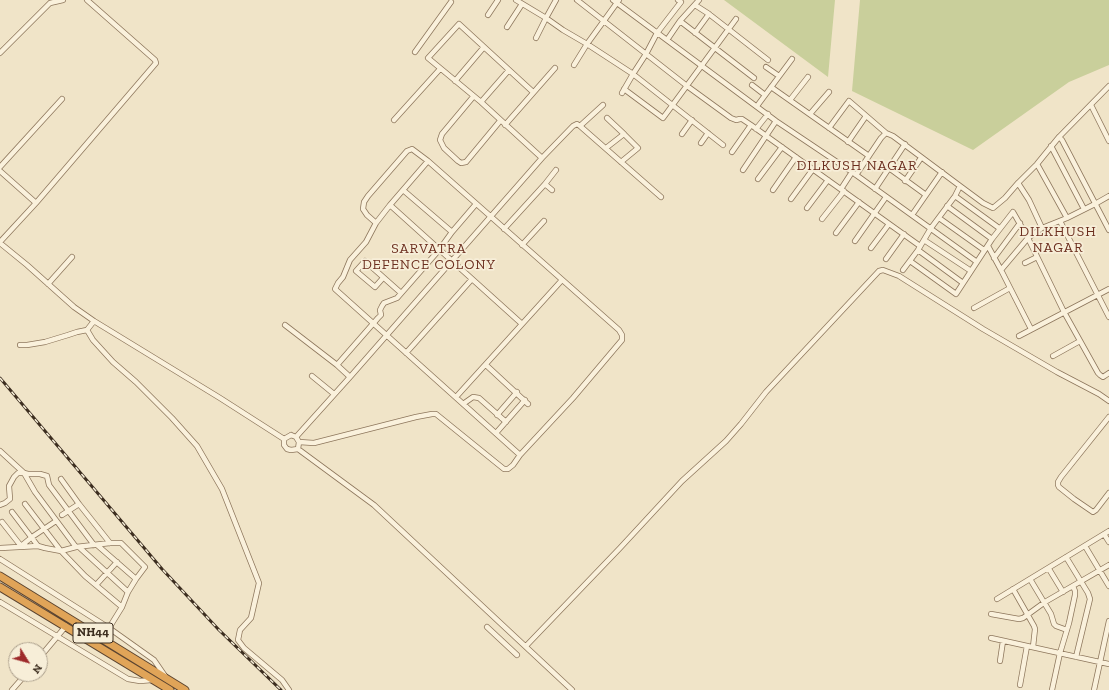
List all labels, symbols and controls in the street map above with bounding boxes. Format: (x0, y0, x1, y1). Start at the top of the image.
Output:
district label: DILKUSH NAGAR (796, 158, 918, 174)
district label: DILKHUSH NAGAR (1019, 224, 1097, 256)
district label: SARVATRA DEFENCE COLONY (362, 241, 496, 274)
road number: NH44 (73, 623, 113, 643)
north arrow (8, 642, 48, 682)
text: N (29, 662, 45, 676)

